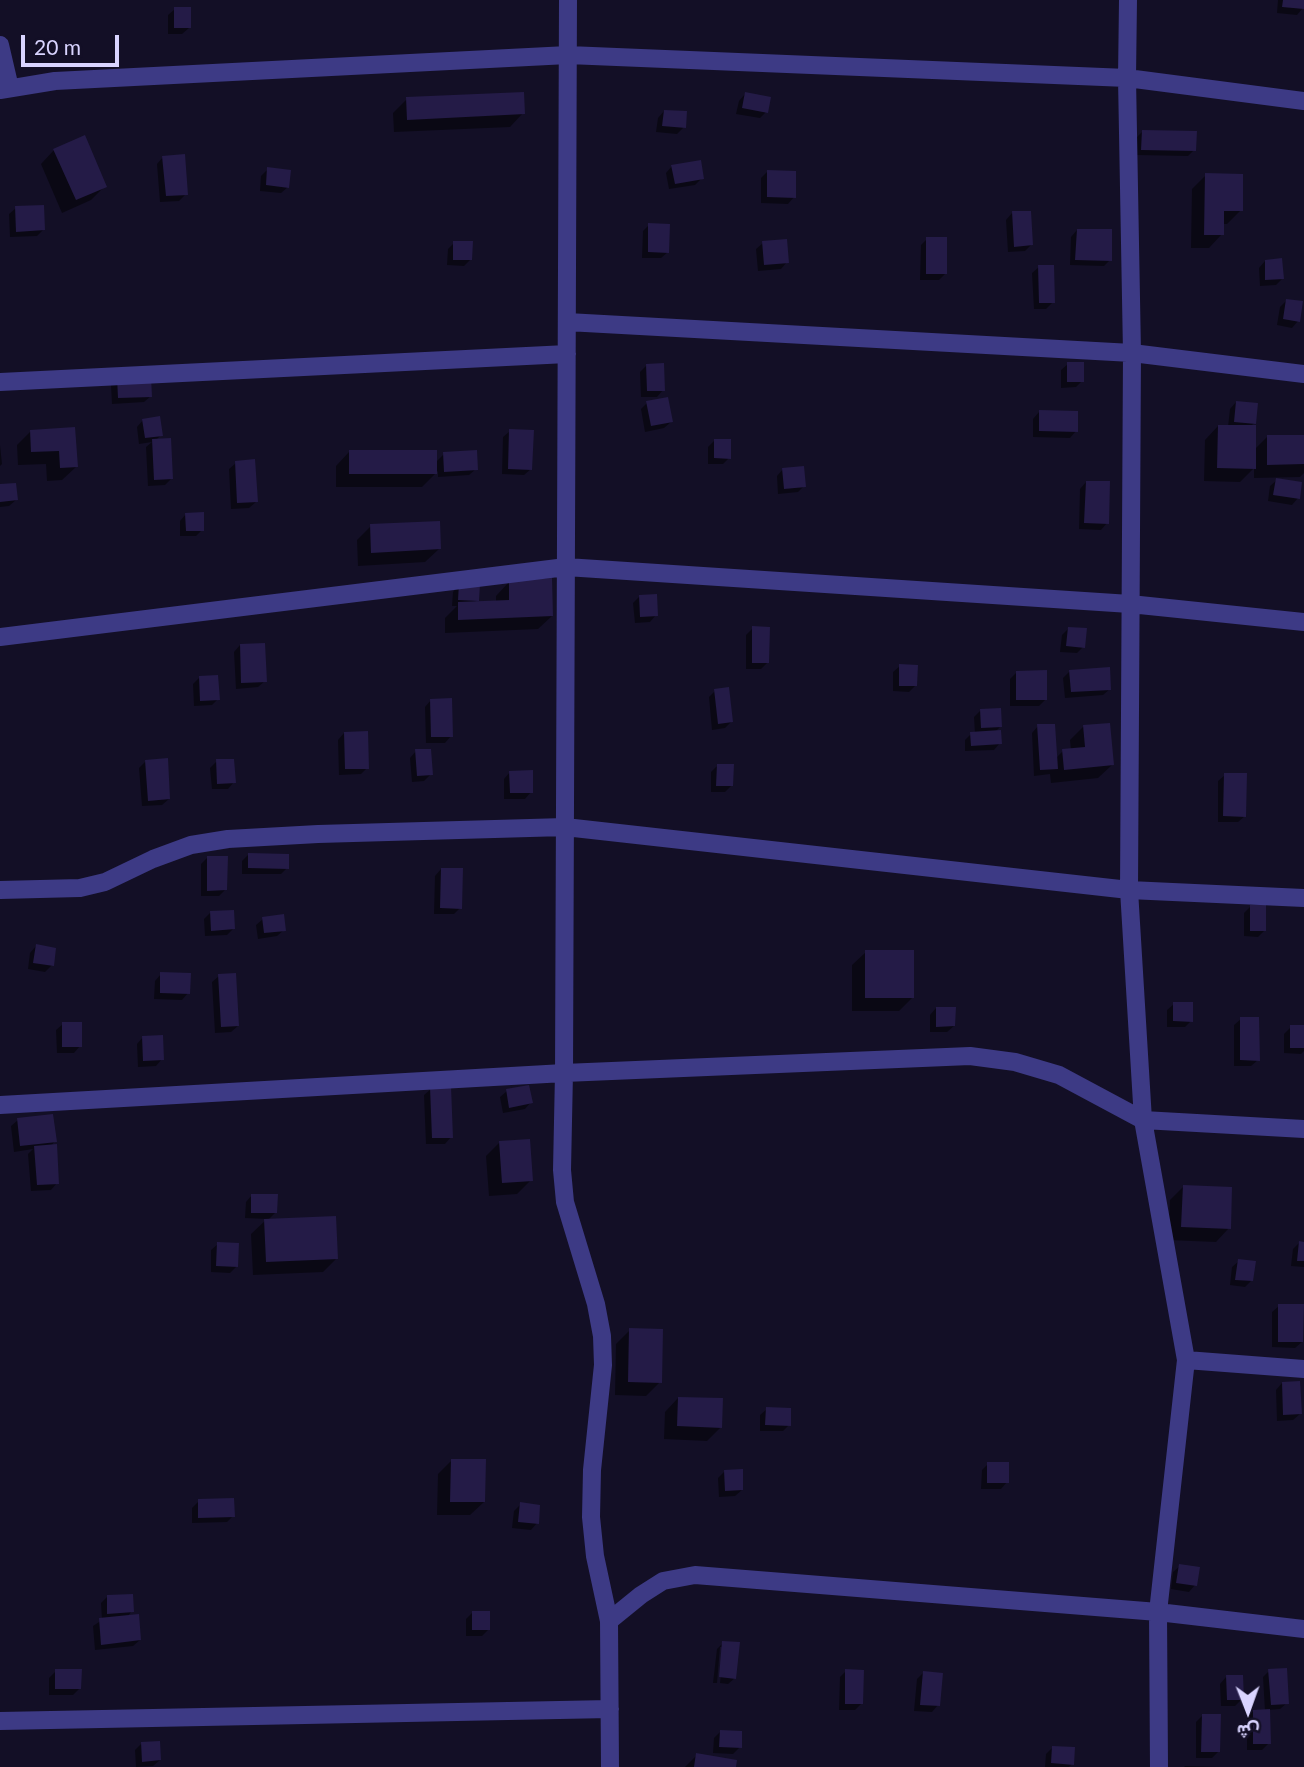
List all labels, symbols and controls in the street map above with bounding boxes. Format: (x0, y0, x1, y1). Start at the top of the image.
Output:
scale bar (24, 21, 122, 65)
text: 20 m (34, 34, 81, 59)
north arrow (1213, 1676, 1283, 1746)
text: ش (1237, 1721, 1260, 1744)

